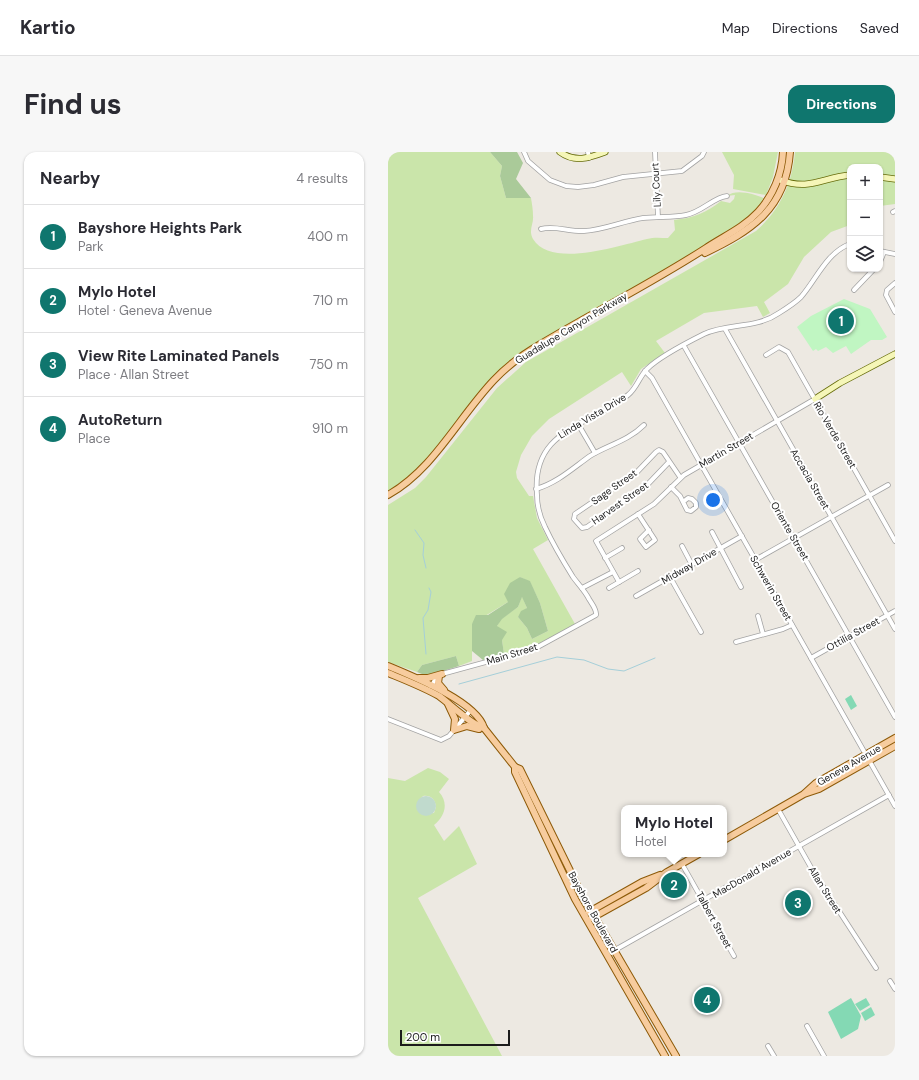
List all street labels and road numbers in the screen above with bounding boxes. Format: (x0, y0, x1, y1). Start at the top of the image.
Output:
street label: Lily Court (648, 162, 664, 208)
street label: Guadalupe Canyon Parkway (512, 289, 630, 367)
street label: Linda Vista Drive (555, 390, 629, 441)
street label: Rio Verde Street (811, 399, 859, 471)
street label: Martin Street (696, 429, 756, 471)
street label: Accacia Street (787, 446, 833, 512)
street label: Sage Street (588, 466, 640, 508)
street label: Harvest Street (589, 479, 651, 527)
street label: Oriente Street (768, 499, 812, 563)
street label: Midway Drive (659, 545, 719, 587)
street label: Schwerin Street (747, 553, 795, 623)
street label: Ottilia Street (824, 614, 882, 654)
street label: Main Street (485, 640, 539, 668)
street label: Geneva Avenue (815, 741, 884, 789)
street label: MacDonald Avenue (710, 845, 794, 901)
street label: Allan Street (805, 864, 845, 916)
street label: Bayshore Boulevard (565, 869, 621, 955)
street label: Talbert Street (693, 889, 735, 951)

